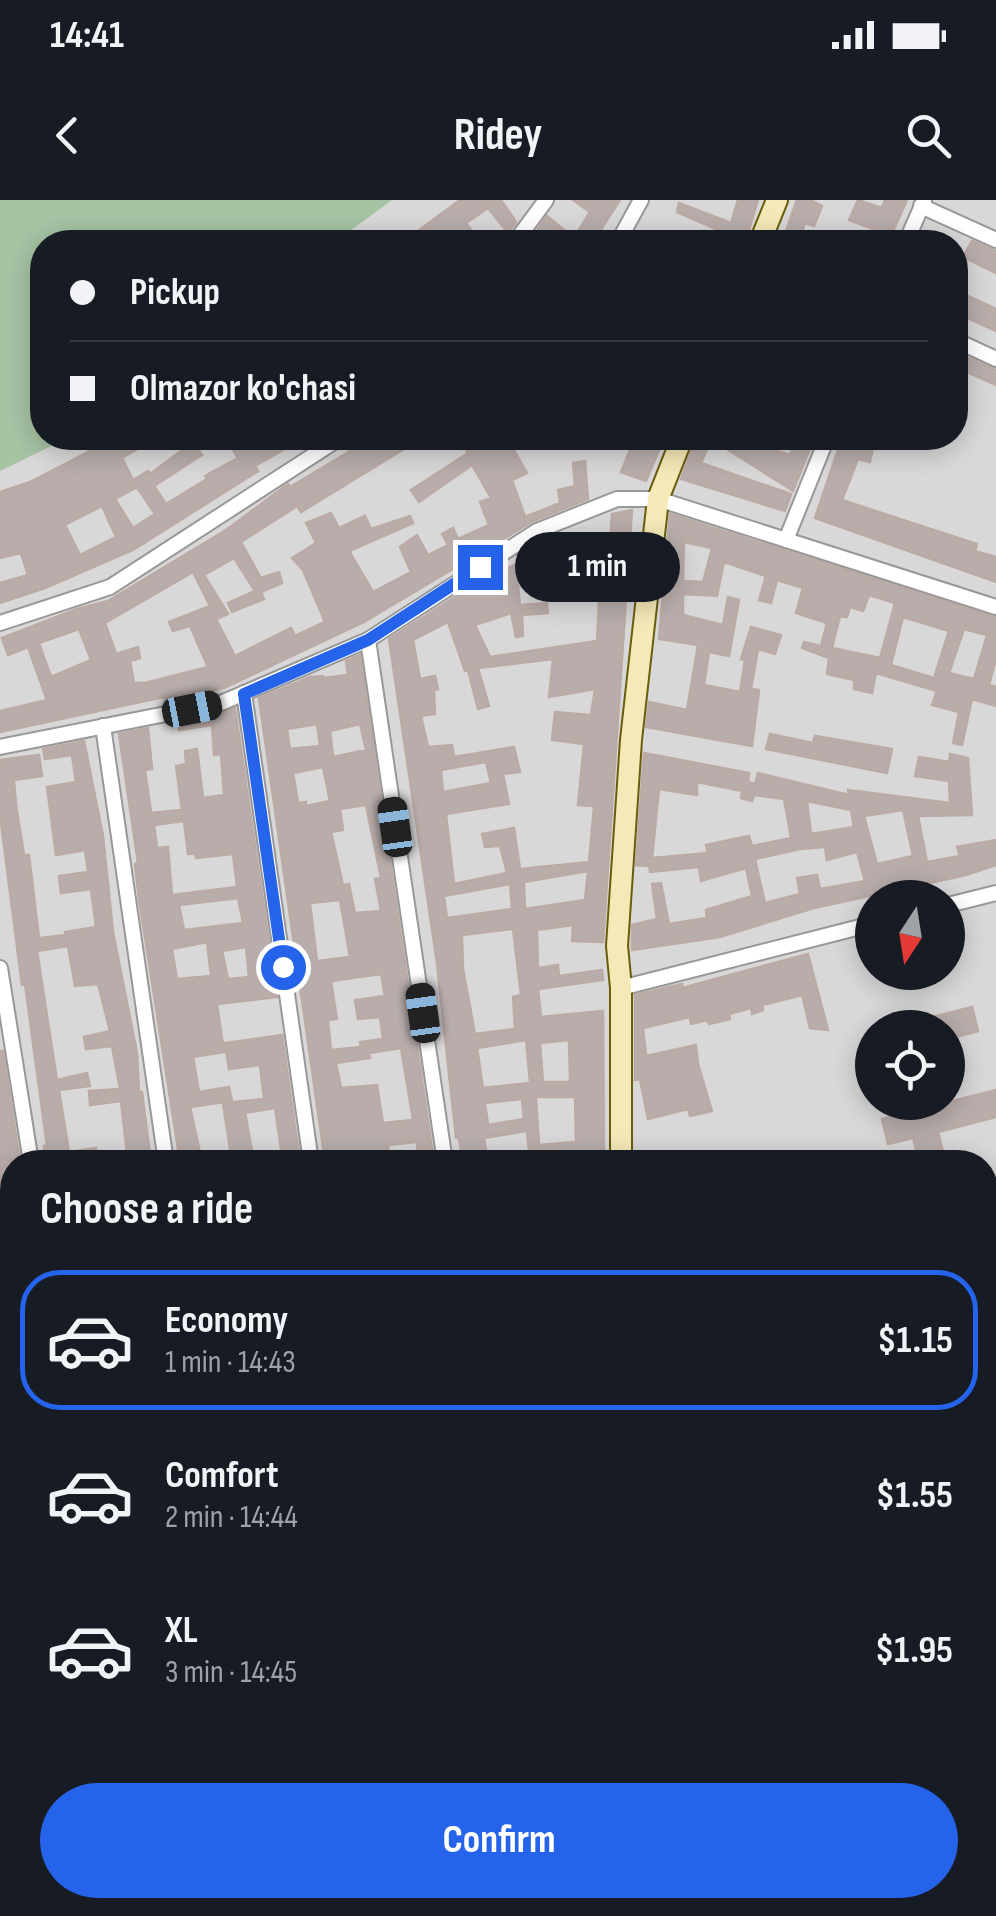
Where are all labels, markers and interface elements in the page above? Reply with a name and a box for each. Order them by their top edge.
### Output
text: 14:41 [50,13,124,58]
icon: back [40,108,95,163]
text: Ridey [454,108,542,163]
icon: search [901,108,956,163]
text: Pickup [130,270,220,315]
text: Olmazor ko'chasi [130,366,356,411]
callout: 1 min [515,532,680,602]
route end [458,545,503,590]
text: 1 min [568,547,627,586]
car [160,689,224,729]
car [376,795,414,859]
north arrow [855,880,965,990]
map controls [855,880,965,1120]
route start [261,945,306,990]
car [404,981,442,1045]
button: locate [855,1010,965,1120]
text: Choose a ride [40,1182,253,1237]
icon: car [45,1295,135,1385]
text: Economy [165,1298,288,1343]
text: $1.15 [877,1318,953,1363]
text: 1 min · 14:43 [165,1343,296,1382]
icon: car [45,1450,135,1540]
text: Comfort [165,1453,279,1498]
text: $1.55 [876,1473,953,1518]
text: 2 min · 14:44 [165,1498,298,1537]
icon: car [45,1605,135,1695]
text: XL [165,1608,198,1653]
text: $1.95 [875,1628,953,1673]
text: 3 min · 14:45 [165,1653,297,1692]
button: Confirm [40,1783,958,1898]

